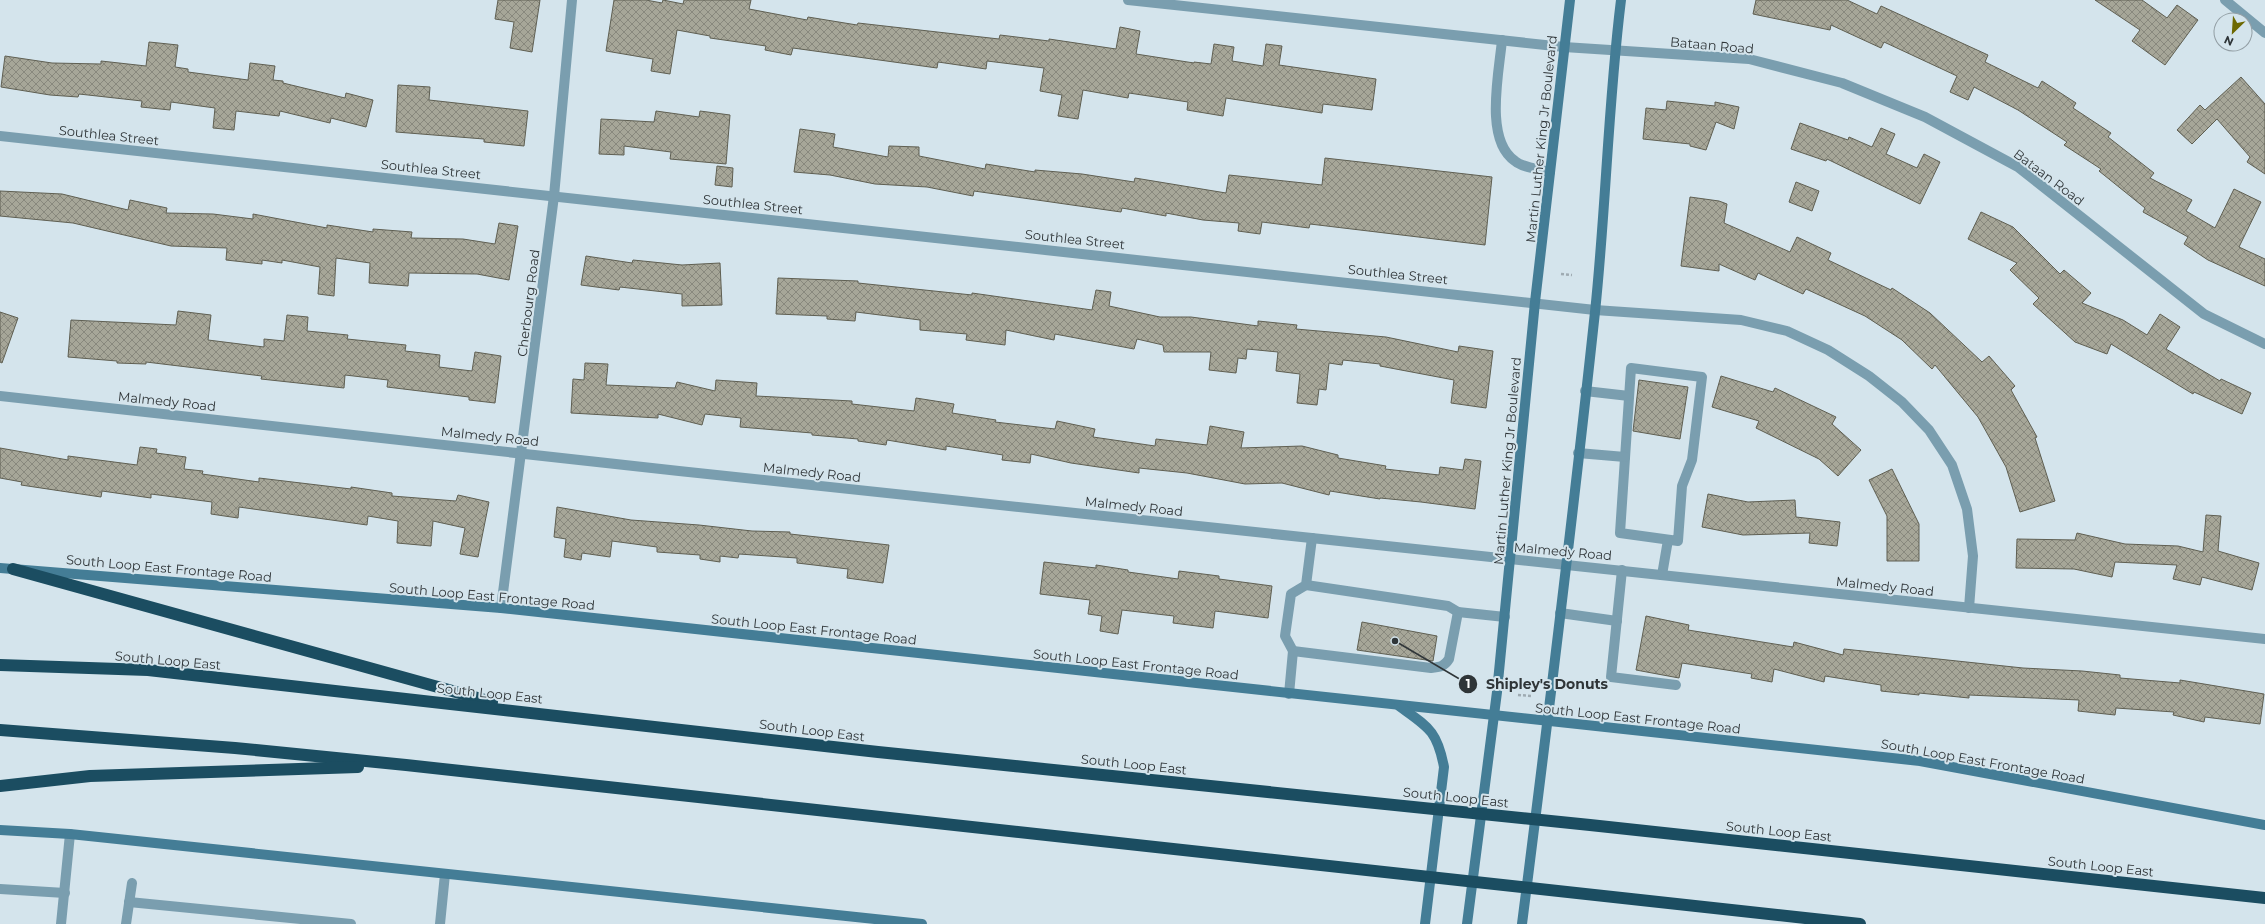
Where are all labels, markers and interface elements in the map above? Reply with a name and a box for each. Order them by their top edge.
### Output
north arrow [2213,12,2253,52]
street label: Bataan Road [1669,33,1755,57]
text: N [2222,33,2236,49]
street label: Martin Luther King Jr Boulevard [1522,34,1560,244]
street label: Southlea Street [58,122,160,148]
street label: Bataan Road [2011,145,2087,209]
street label: Southlea Street [380,156,482,182]
street label: Southlea Street [702,191,804,217]
street label: Southlea Street [1024,226,1126,252]
street label: Cherbourg Road [513,248,543,358]
street label: Southlea Street [1347,261,1449,287]
street label: Martin Luther King Jr Boulevard [1490,356,1524,566]
street label: Malmedy Road [117,388,217,414]
street label: Malmedy Road [440,423,540,449]
street label: Malmedy Road [762,459,862,485]
street label: Malmedy Road [1084,493,1184,519]
street label: Malmedy Road [1513,539,1613,563]
street label: South Loop East Frontage Road [65,551,273,585]
street label: Malmedy Road [1835,573,1935,599]
street label: South Loop East Frontage Road [388,579,596,613]
street label: South Loop East Frontage Road [710,610,918,648]
street label: South Loop East Frontage Road [1032,645,1240,683]
street label: South Loop East [114,647,222,673]
callout: Shipley's Donuts [1458,671,1616,697]
text: Shipley's Donuts [1486,675,1609,693]
text: 1 [1466,676,1470,691]
street label: South Loop East [436,679,544,707]
street label: South Loop East Frontage Road [1534,699,1742,737]
street label: South Loop East [758,716,866,744]
street label: South Loop East Frontage Road [1880,735,2086,787]
street label: South Loop East [1080,750,1188,778]
street label: South Loop East [1402,783,1510,811]
street label: South Loop East [1725,817,1833,845]
street label: South Loop East [2047,852,2155,880]

